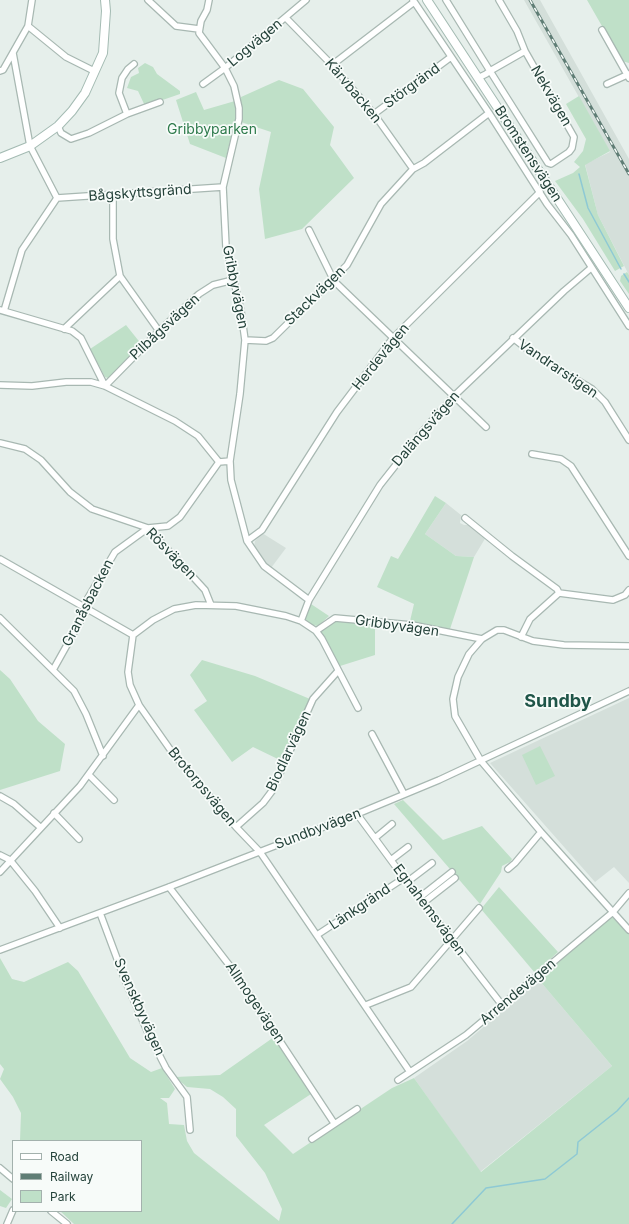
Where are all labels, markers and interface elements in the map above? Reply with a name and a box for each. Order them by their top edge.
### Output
street label: Logvägen [224,15,286,71]
street label: Kärvbacken [321,55,385,127]
street label: Störgränd [381,60,443,112]
street label: Nekvägen [527,63,575,129]
street label: Bromstensvägen [491,103,565,205]
park label: Gribbyparken [167,122,257,138]
street label: Bågskyttsgränd [88,181,192,205]
street label: Gribbyvägen [219,244,251,330]
street label: Stackvägen [281,263,349,329]
street label: Pilbågsvägen [127,291,203,363]
street label: Herdevägen [349,320,413,394]
street label: Vandrarstigen [515,336,601,402]
street label: Dalängsvägen [389,388,463,470]
street label: Rösvägen [142,525,200,583]
street label: Granåsbacken [59,557,117,649]
street label: Gribbyvägen [354,612,440,640]
district label: Sundby [524,691,592,713]
street label: Biodlarvägen [263,708,315,794]
street label: Brotorpsvägen [164,744,240,830]
street label: Sundbyvägen [273,805,363,853]
street label: Egnahemsvägen [389,861,469,959]
street label: Länkgränd [326,880,394,934]
street label: Arrendevägen [477,955,559,1029]
street label: Svenskbyvägen [110,956,168,1058]
street label: Allmogevägen [222,959,288,1047]
legend [12,1140,142,1212]
text: Road [50,1149,79,1164]
text: Railway [50,1169,93,1184]
text: Park [50,1189,76,1204]

